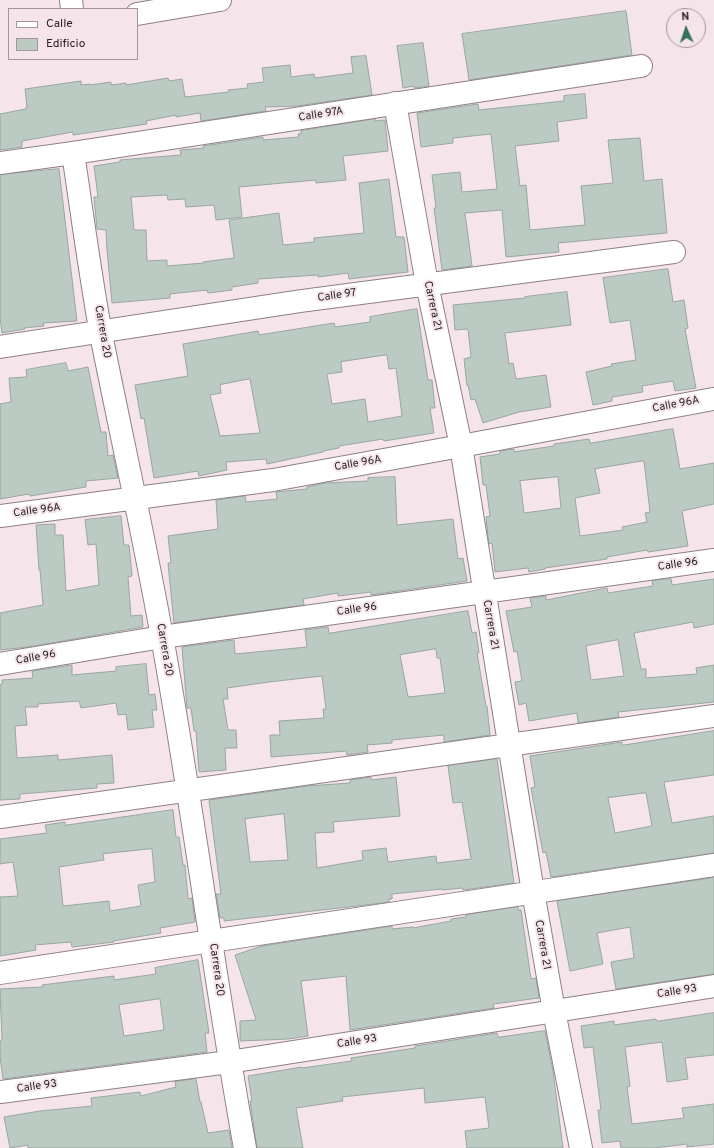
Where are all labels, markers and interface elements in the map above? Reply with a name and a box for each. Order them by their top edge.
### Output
legend [8,8,138,60]
north arrow [666,8,706,48]
text: N [681,10,690,24]
text: Calle [46,16,73,32]
text: Edificio [46,36,85,52]
street label: Calle 97A [298,105,344,125]
street label: Carrera 21 [420,280,444,332]
street label: Calle 97 [317,287,357,305]
street label: Carrera 20 [91,304,113,360]
street label: Calle 96A [651,394,701,416]
street label: Calle 96A [333,453,383,475]
street label: Calle 96A [13,501,61,521]
street label: Calle 96 [657,556,699,574]
street label: Carrera 21 [479,599,501,651]
street label: Calle 96 [336,601,378,619]
street label: Carrera 20 [153,622,175,678]
street label: Calle 96 [15,648,57,668]
street label: Carrera 21 [531,919,553,971]
street label: Carrera 20 [206,943,226,997]
street label: Calle 93 [656,982,698,1002]
street label: Calle 93 [336,1032,378,1052]
street label: Calle 93 [16,1078,58,1096]

